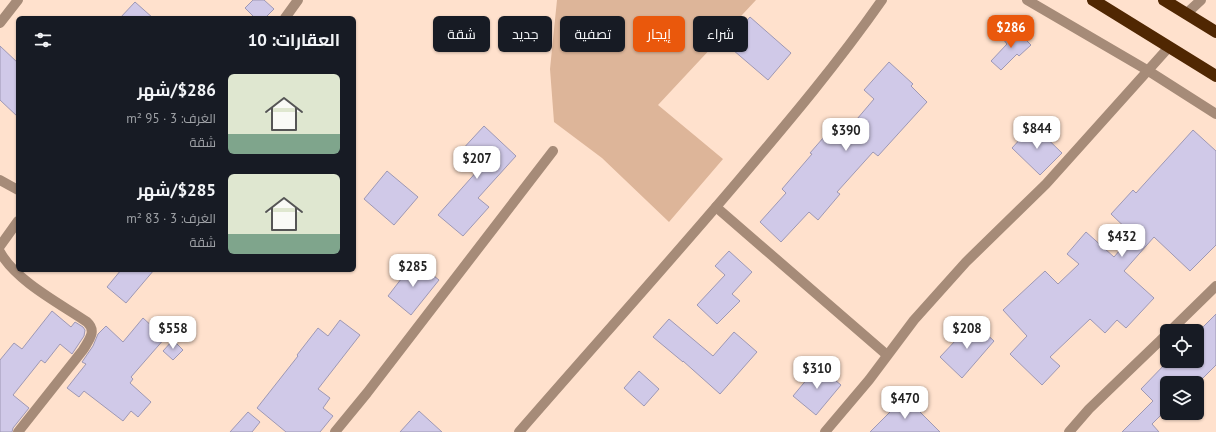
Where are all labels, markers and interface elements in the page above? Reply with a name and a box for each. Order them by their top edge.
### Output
pin: $286 [987,15,1035,49]
chip: شقة [433,16,490,52]
chip: جديد [498,16,552,52]
chip: تصفية [560,16,625,52]
chip: إيجار [633,16,685,52]
chip: شراء [693,16,748,52]
text: $286 [996,19,1026,36]
icon: filters [32,29,54,51]
text: العقارات: 10 [248,29,340,51]
text: $286/شهر [137,79,216,101]
icon: home [260,90,308,138]
text: الغرف: 3 · 95 m² [126,110,216,127]
pin: $844 [1013,116,1061,150]
pin: $390 [822,118,870,152]
text: $844 [1022,120,1052,137]
text: $390 [831,122,861,139]
text: شقة [189,134,216,151]
pin: $207 [453,146,501,180]
text: $207 [462,150,492,167]
text: $285/شهر [137,179,216,201]
icon: home [260,190,308,238]
text: الغرف: 3 · 83 m² [126,210,216,227]
pin: $432 [1098,224,1146,258]
text: $432 [1107,228,1137,245]
text: شقة [189,234,216,251]
pin: $285 [389,254,437,288]
text: $285 [398,258,428,275]
pin: $558 [149,316,197,350]
pin: $208 [943,316,991,350]
text: $558 [158,320,188,337]
text: $208 [952,320,982,337]
map controls [1160,324,1204,420]
button: locate [1160,324,1204,368]
pin: $310 [793,356,841,390]
text: $310 [802,360,832,377]
button: layers [1160,376,1204,420]
pin: $470 [881,386,929,420]
text: $470 [890,390,920,407]

